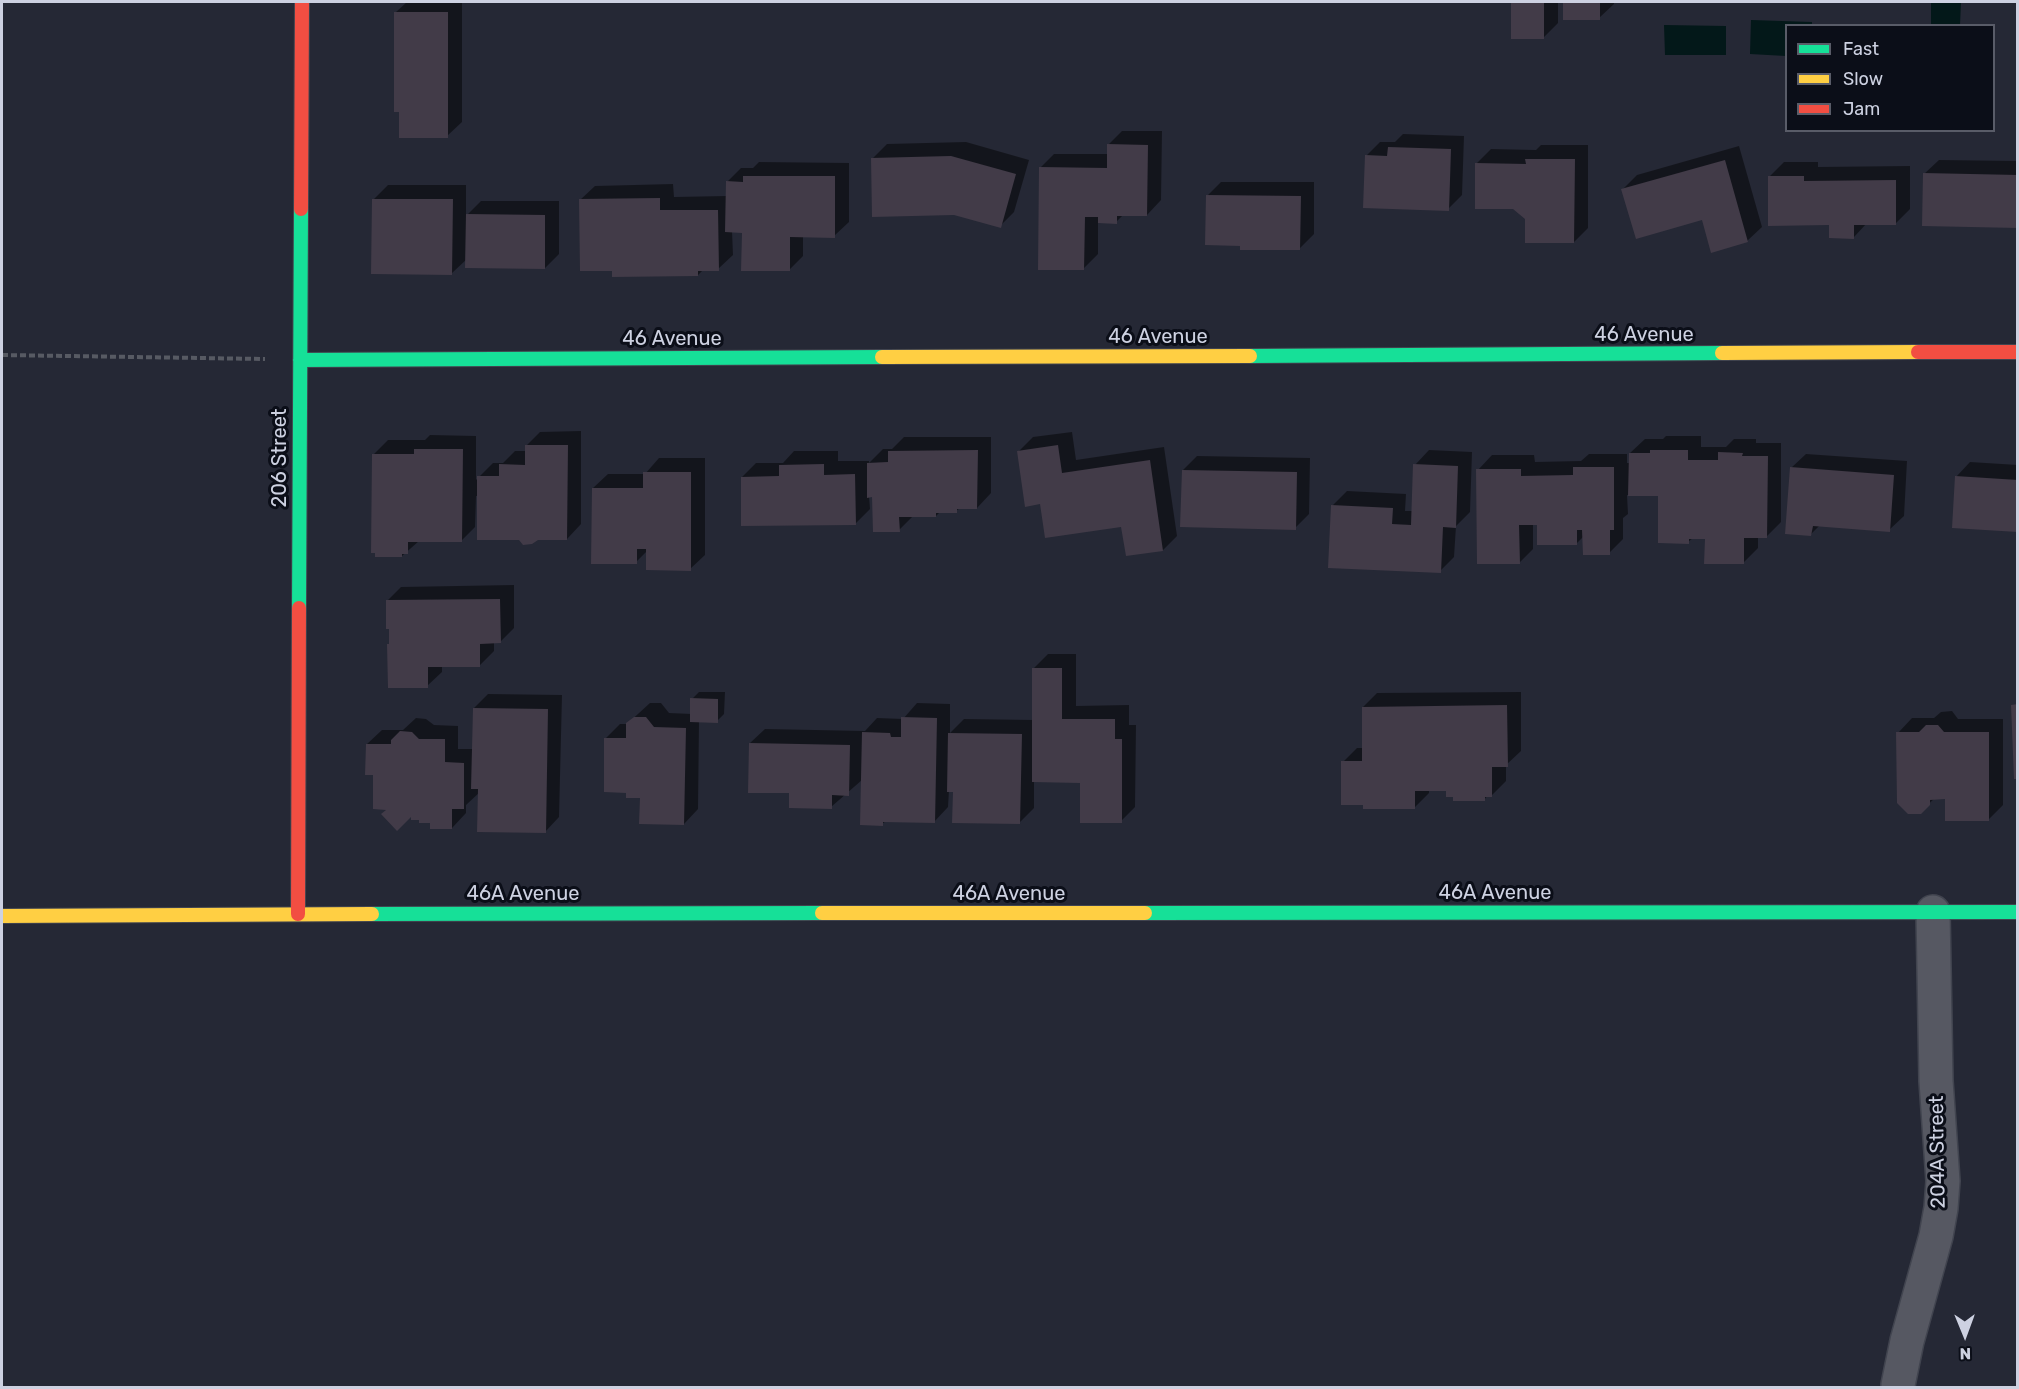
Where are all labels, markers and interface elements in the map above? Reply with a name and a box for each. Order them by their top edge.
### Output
legend [1785,24,1995,132]
text: Fast [1843,38,1879,60]
text: Slow [1843,68,1883,90]
text: Jam [1843,98,1880,120]
street label: 46 Avenue [1594,323,1694,347]
street label: 46 Avenue [1108,325,1208,349]
street label: 46 Avenue [622,327,722,351]
street label: 206 Street [268,408,292,508]
street label: 46A Avenue [1439,881,1551,905]
street label: 46A Avenue [467,882,579,906]
street label: 46A Avenue [953,882,1065,906]
street label: 204A Street [1925,1095,1951,1209]
north arrow [1935,1305,1995,1365]
text: N [1959,1344,1971,1363]

